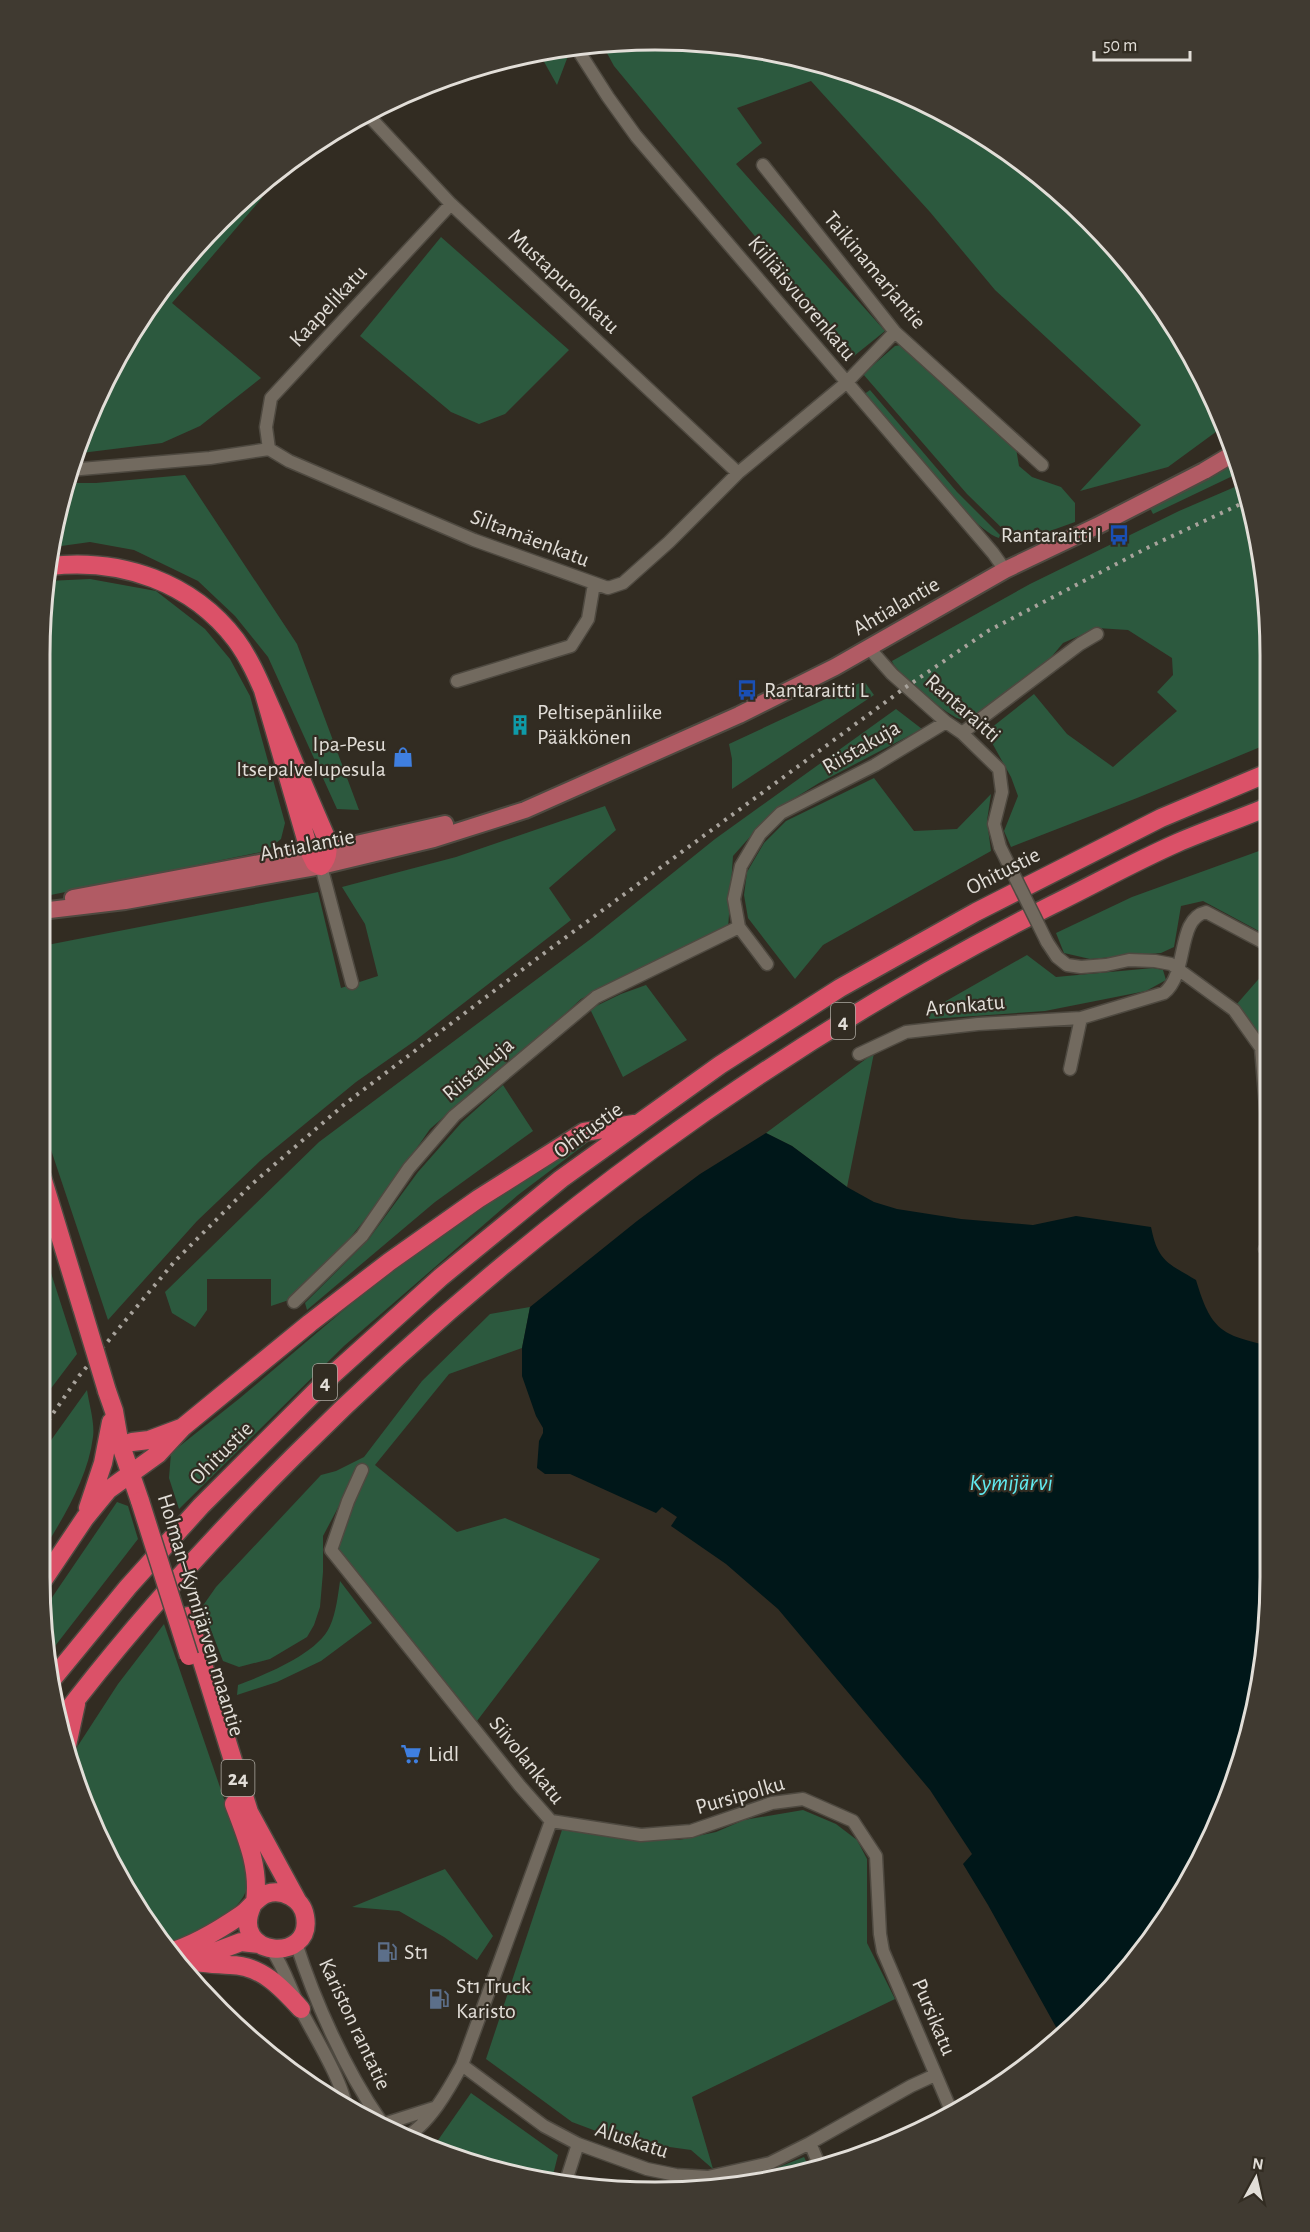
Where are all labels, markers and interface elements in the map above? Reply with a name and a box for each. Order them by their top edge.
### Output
scale bar [1094,24,1190,62]
text: 50 m [1103,37,1137,55]
street label: Taikinamarjantie [820,207,930,333]
street label: Mustapuronkatu [504,224,624,338]
street label: Kiiliäisvuorenkatu [744,232,860,364]
street label: Kaapelikatu [285,261,371,351]
street label: Siltamäenkatu [468,505,592,571]
bus stop icon: Rantaraitti I [1107,523,1131,547]
place label: Rantaraitti I [1001,524,1102,546]
street label: Ahtialantie [849,573,943,639]
street label: Rantaraitti [921,670,1005,746]
bus stop icon: Rantaraitti L [735,678,759,702]
place label: Rantaraitti L [764,679,869,701]
place label: Peltisepänliike Pääkkönen [537,701,662,748]
building icon: Peltisepänliike Pääkkönen [508,713,532,737]
street label: Riistakuja [819,716,903,778]
place label: Ipa-Pesu Itsepalvelupesula [236,733,386,780]
shop icon: Ipa-Pesu Itsepalvelupesula [391,745,415,769]
street label: Ahtialantie [258,825,356,865]
street label: Ohitustie [963,843,1043,899]
street label: Aronkatu [924,991,1006,1019]
road number: 4 [831,1003,855,1039]
street label: Riistakuja [438,1033,518,1105]
street label: Ohitustie [549,1098,627,1162]
road number: 4 [313,1364,337,1400]
street label: Ohitustie [185,1417,257,1489]
water label: Kymijärvi [969,1471,1053,1495]
street label: Holman–Kymijärven maantie [154,1491,248,1739]
street label: Siivolankatu [485,1712,569,1808]
supermarket icon: Lidl [399,1742,423,1766]
place label: Lidl [428,1743,459,1765]
road number: 24 [222,1760,254,1796]
street label: Pursipolku [693,1772,787,1818]
fuel station icon: St1 [375,1940,399,1964]
place label: St1 [404,1941,429,1963]
street label: Kariston rantatie [315,1955,395,2093]
place label: St1 Truck Karisto [456,1975,531,2022]
street label: Pursikatu [908,1976,960,2058]
fuel station icon: St1 Truck Karisto [427,1987,451,2011]
street label: Aluskatu [593,2118,671,2162]
north arrow [1226,2148,1286,2208]
text: N [1251,2155,1265,2173]

